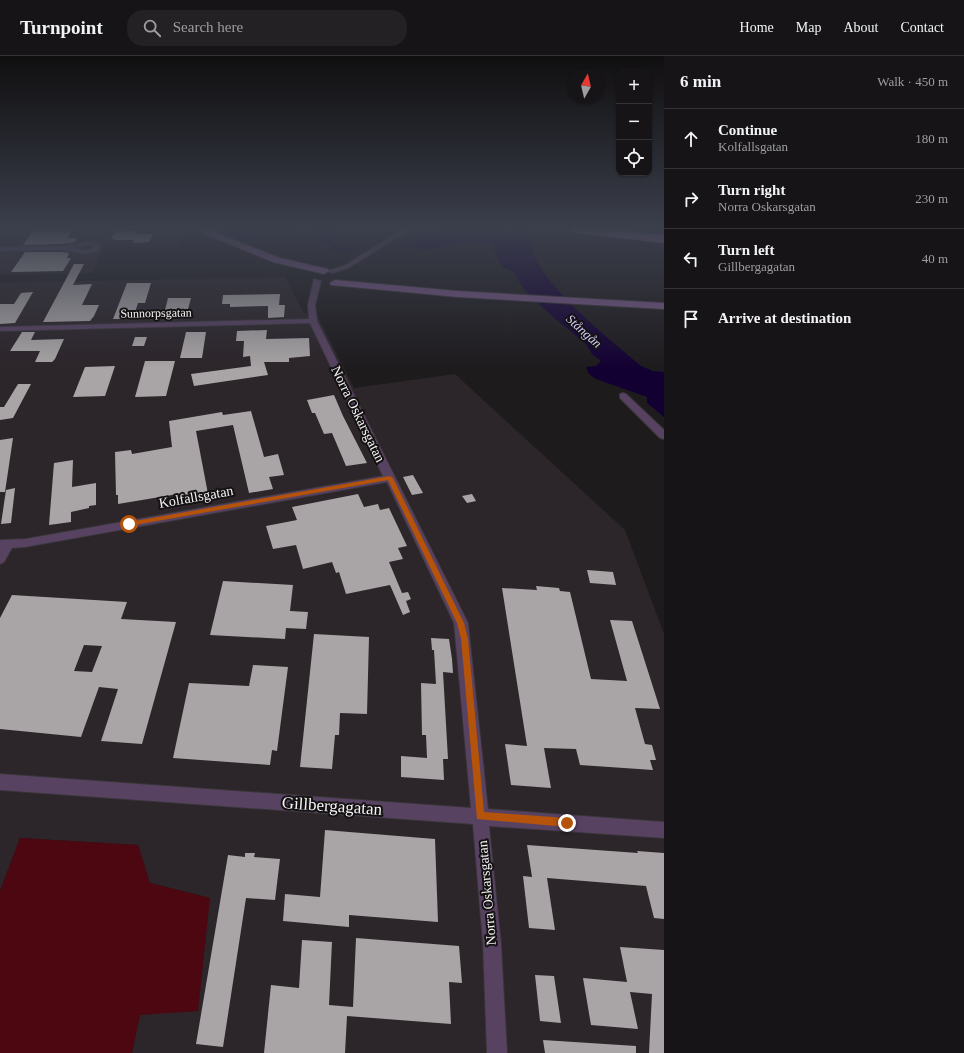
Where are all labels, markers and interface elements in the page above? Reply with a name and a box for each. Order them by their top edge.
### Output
search box [127,10,407,46]
text: Turnpoint [20,17,103,38]
icon: search [141,17,163,39]
text: Search here [173,19,243,35]
text: Home [740,20,774,35]
text: Map [796,20,821,35]
text: About [843,20,878,35]
text: Contact [900,20,944,35]
north arrow [568,68,604,104]
map controls [616,68,652,176]
button: + [616,68,652,104]
text: 6 min [680,72,721,91]
text: Walk · 450 m [877,74,948,89]
button: − [616,104,652,140]
text: Continue [718,122,777,138]
icon: ahead [680,128,702,150]
text: 180 m [915,131,948,146]
text: Kolfallsgatan [718,139,788,154]
button: locate [616,140,652,176]
text: Turn right [718,182,785,198]
icon: right [680,188,702,210]
text: 230 m [915,191,948,206]
text: Norra Oskarsgatan [718,199,816,214]
text: Turn left [718,242,775,258]
icon: left [680,248,702,270]
text: 40 m [922,251,948,266]
text: Gillbergagatan [718,259,795,274]
street label: Sunnorpsgatan [120,305,192,321]
icon: arrive [680,308,702,330]
text: Arrive at destination [718,310,851,326]
water label: Stångån [563,311,605,351]
street label: Norra Oskarsgatan [328,363,388,465]
street label: Kolfallsgatan [158,483,234,511]
route start [120,515,138,533]
street label: Gillbergagatan [281,793,383,819]
route end [558,814,576,832]
street label: Norra Oskarsgatan [475,840,499,946]

